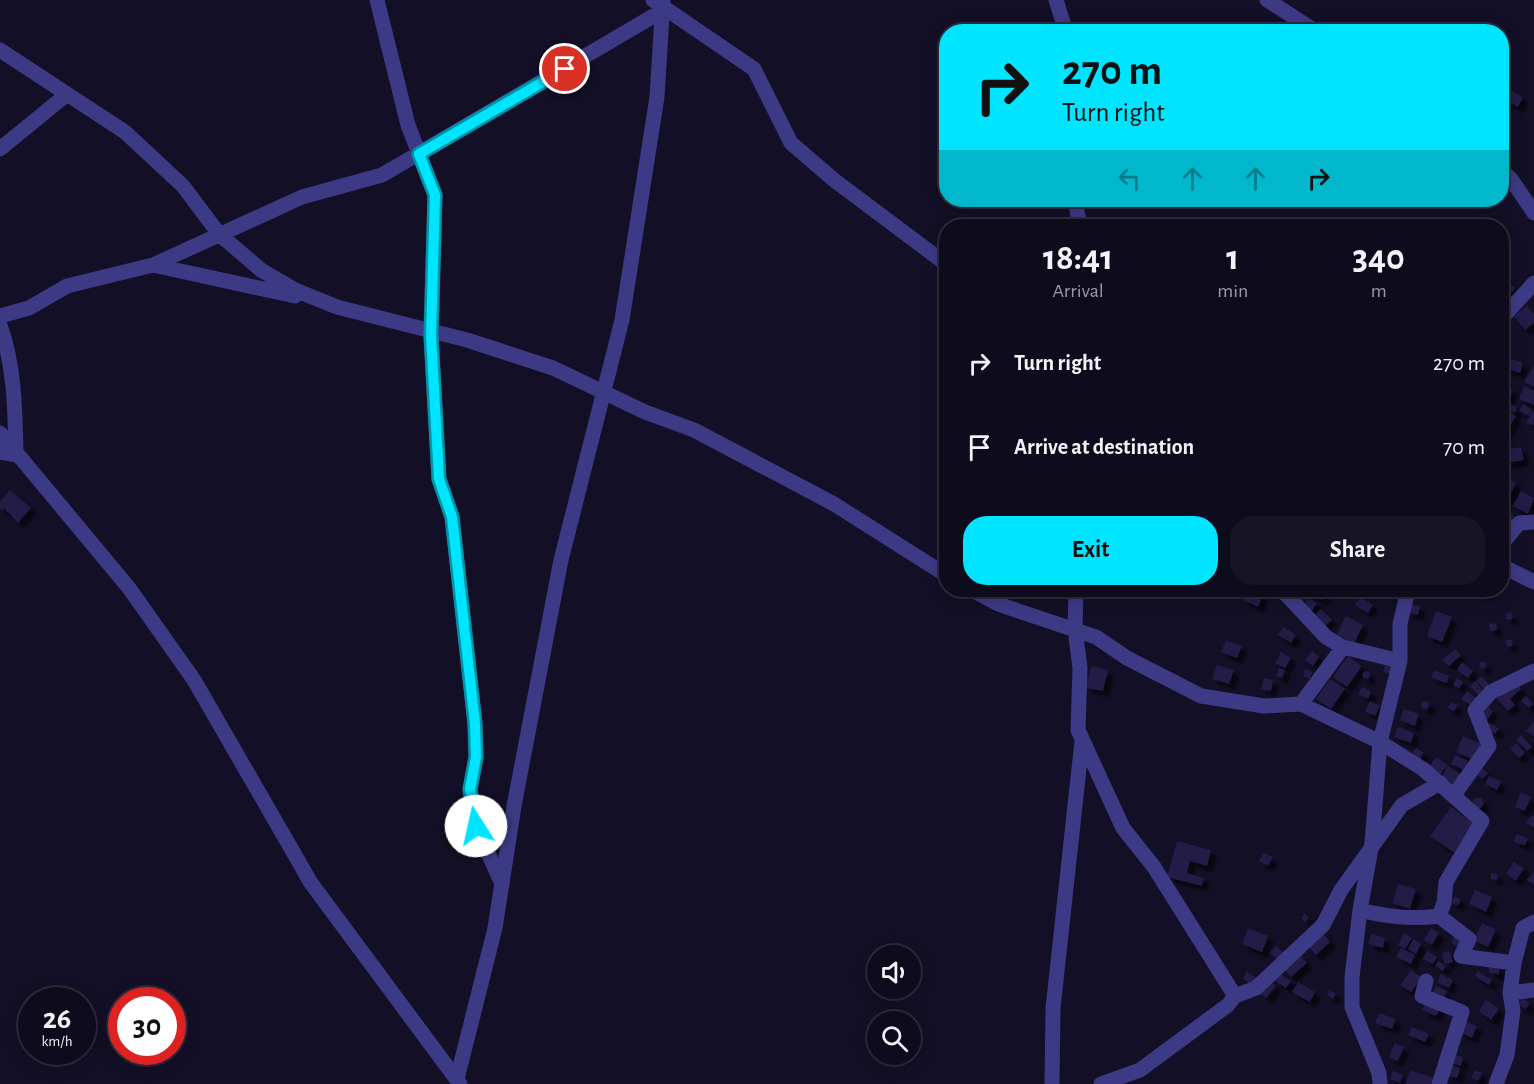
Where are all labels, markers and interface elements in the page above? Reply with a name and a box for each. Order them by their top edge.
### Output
pin [539,43,590,94]
icon: right [963,48,1041,126]
text: 270 m [1062,50,1162,92]
icon: arrive [548,52,581,85]
text: Turn right [1062,99,1165,126]
icon: left [1113,162,1146,195]
icon: ahead [1176,162,1209,195]
icon: ahead [1239,162,1272,195]
icon: right [1302,162,1335,195]
text: 18:41 [1043,240,1113,276]
text: 1 [1226,240,1239,276]
text: 340 [1352,240,1405,276]
text: Arrival [1052,281,1104,301]
text: min [1217,281,1248,301]
text: m [1371,281,1387,301]
icon: right [963,347,996,380]
text: Turn right [1014,352,1101,374]
text: 270 m [1433,352,1485,374]
icon: arrive [963,431,996,464]
text: Arrive at destination [1014,436,1194,458]
text: 70 m [1443,436,1485,458]
button: Exit [963,516,1218,585]
button: Share [1230,516,1485,585]
position arrow [444,794,508,858]
map controls [867,945,921,1065]
button: sound [867,945,921,999]
speed limit sign: 30 [108,987,186,1065]
text: 26 [43,1004,71,1034]
button: search [867,1011,921,1065]
text: km/h [42,1034,72,1049]

